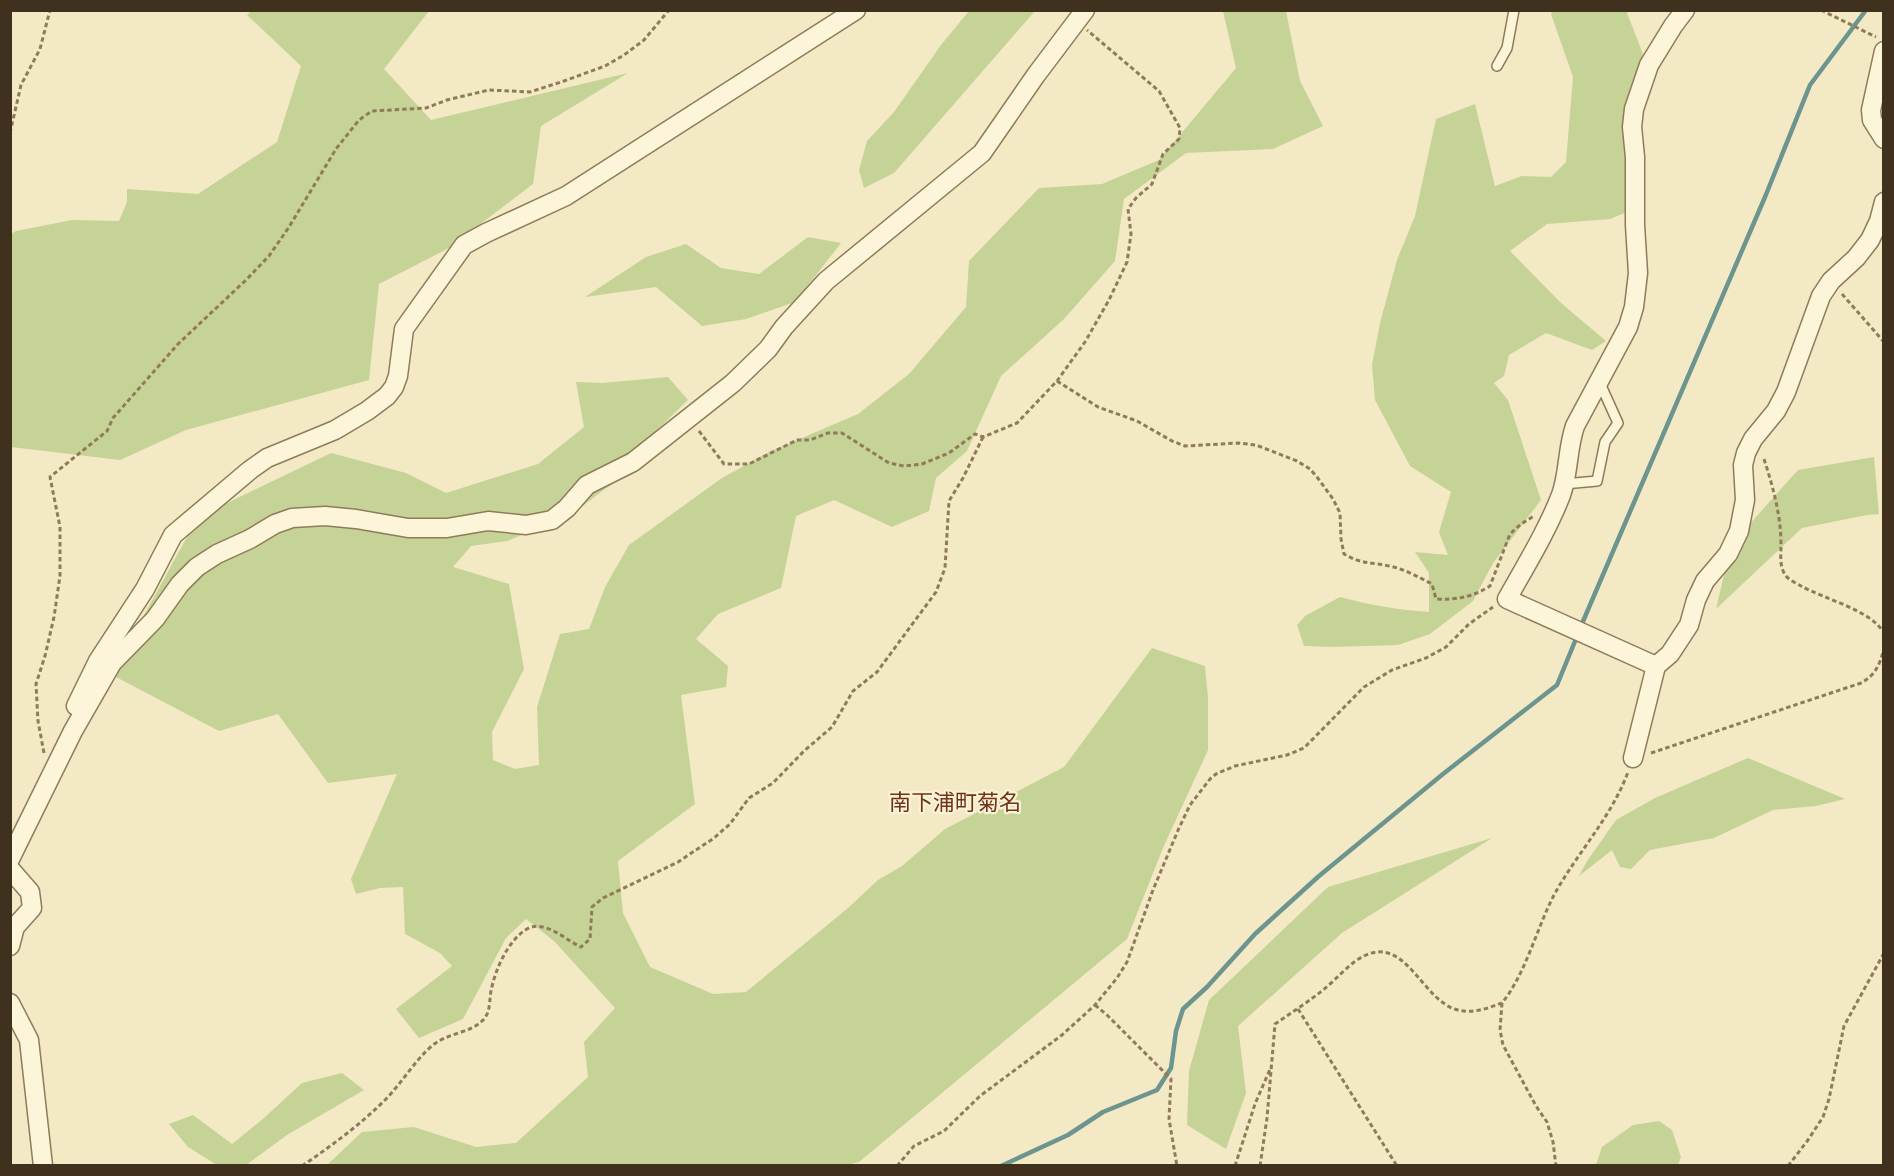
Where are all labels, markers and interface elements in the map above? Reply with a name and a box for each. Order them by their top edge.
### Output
district label: 南下浦町菊名 [889,788,1021,816]

